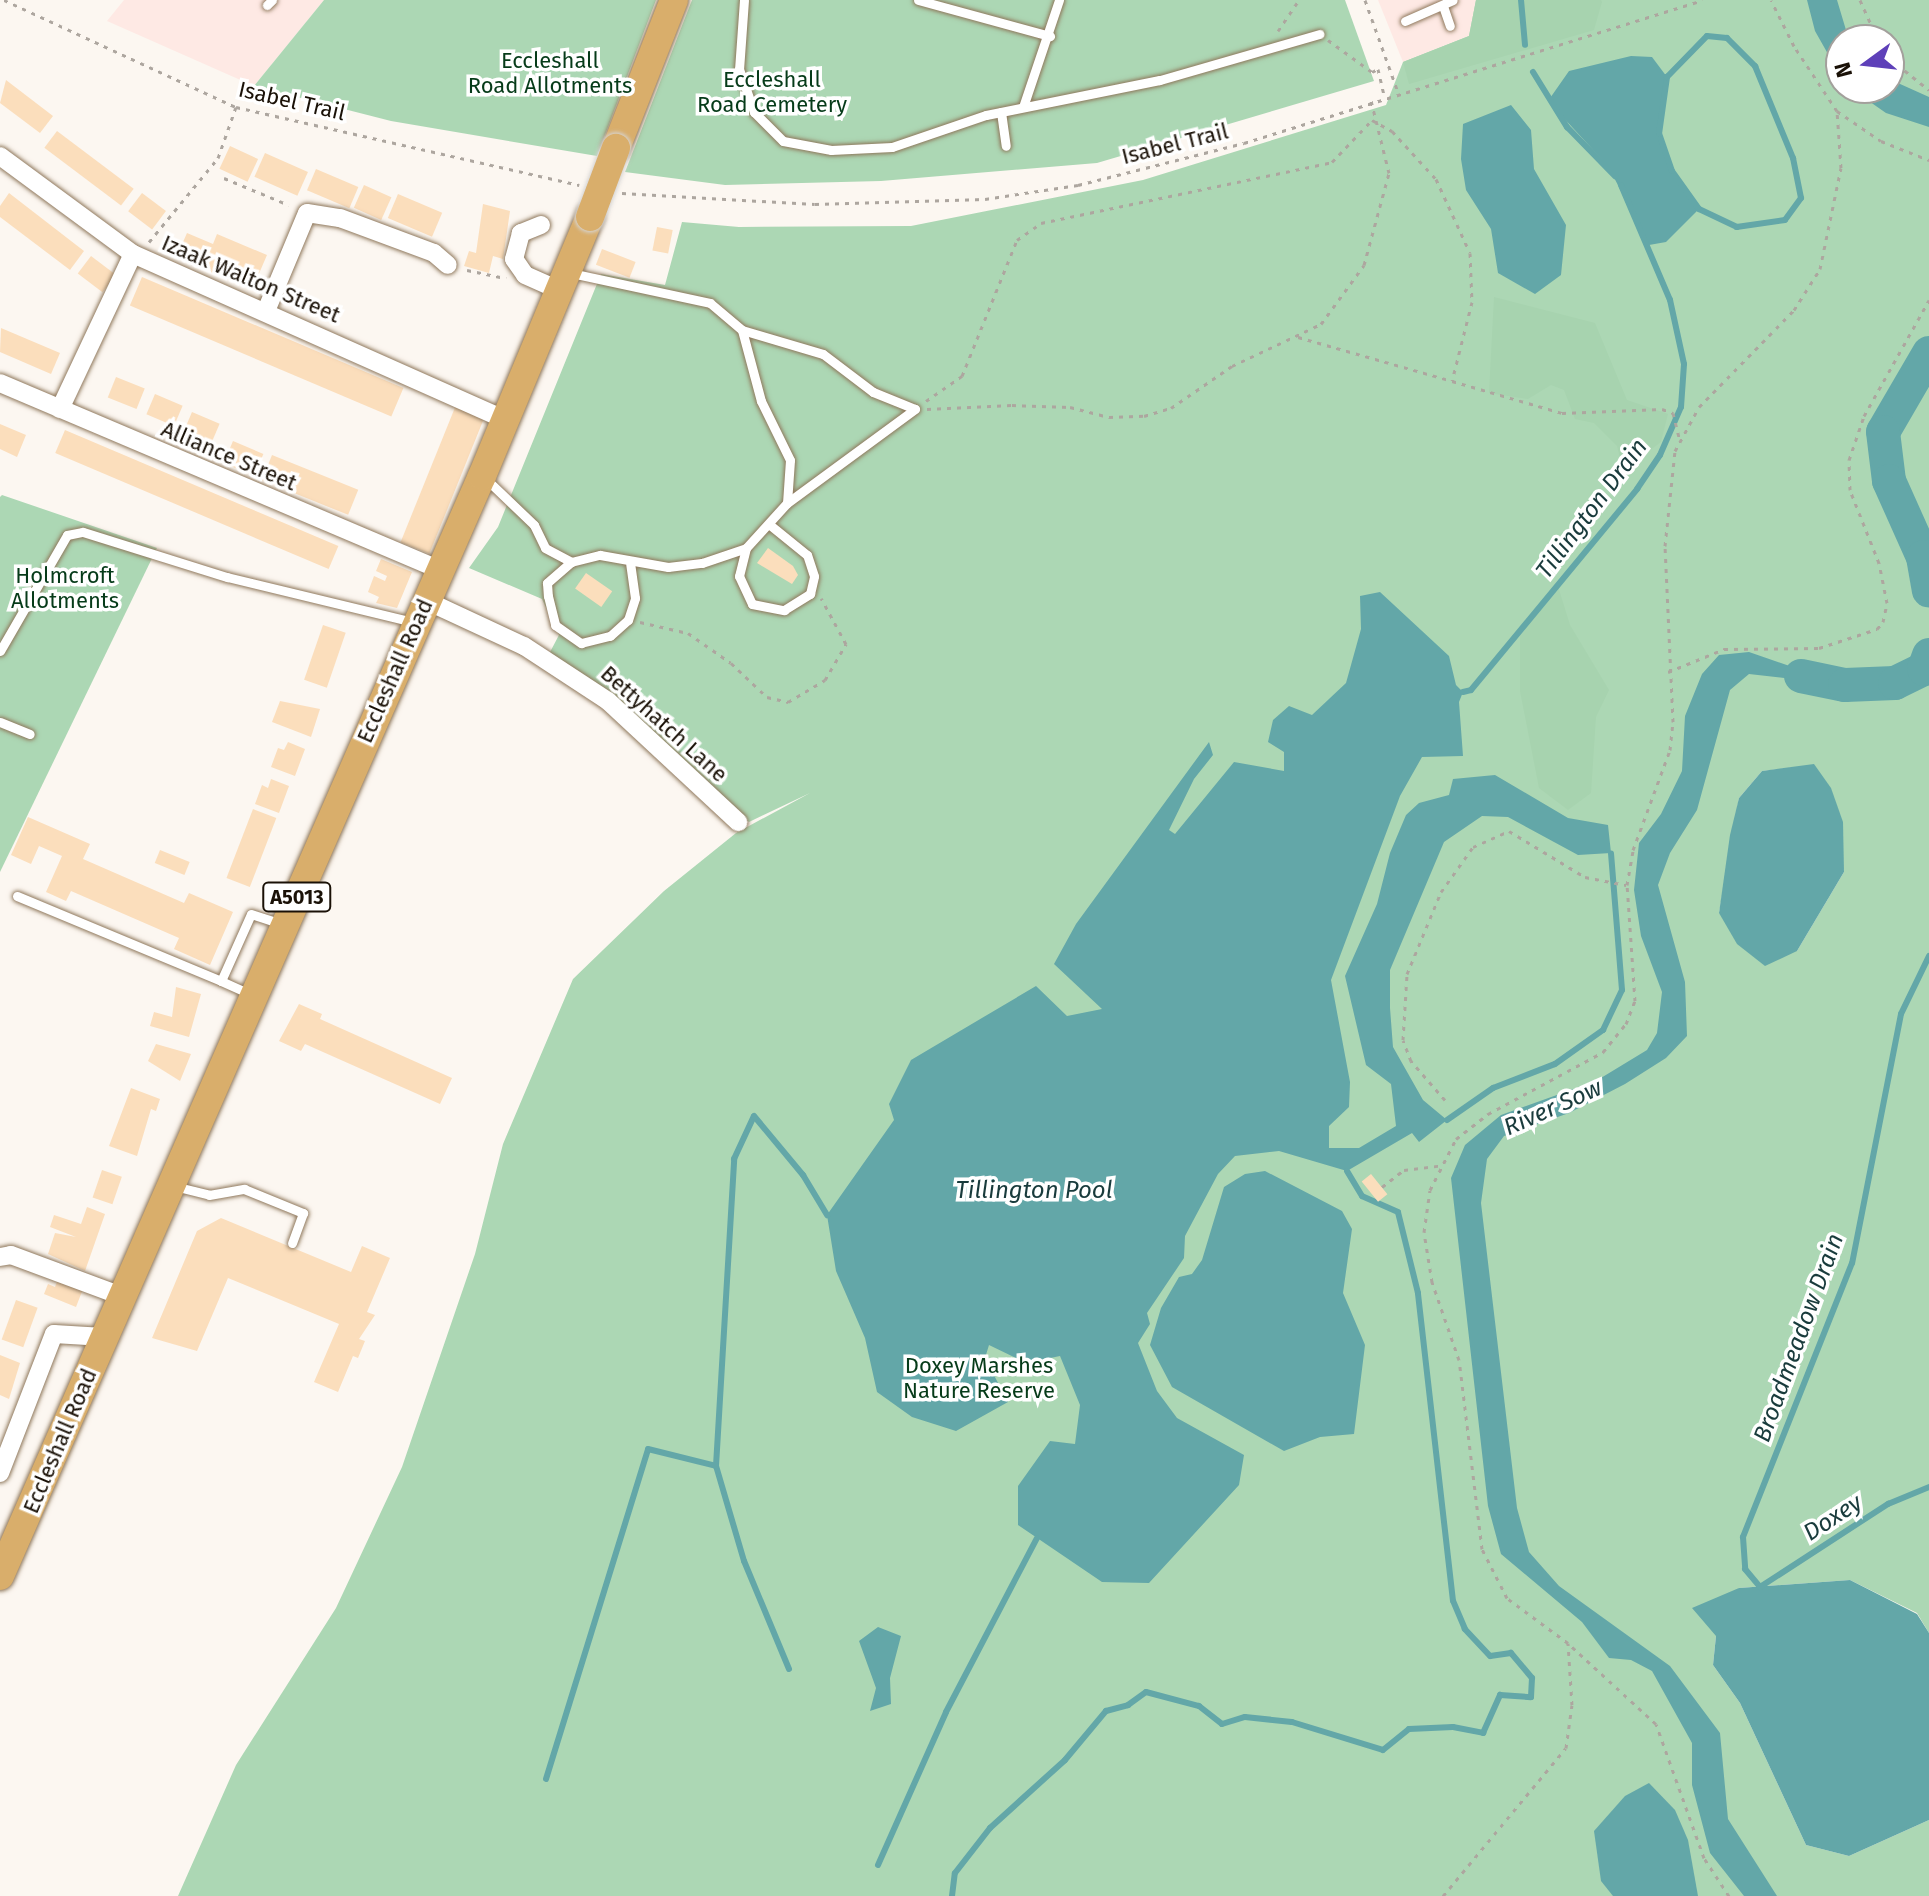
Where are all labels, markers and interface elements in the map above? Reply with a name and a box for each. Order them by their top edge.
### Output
north arrow [1825,24,1905,104]
park label: Eccleshall Road Allotments [468,47,632,98]
text: N [1828,59,1858,80]
park label: Eccleshall Road Cemetery [697,66,847,118]
street label: Isabel Trail [236,76,348,126]
street label: Isabel Trail [1119,118,1231,170]
street label: Izaak Walton Street [158,229,344,329]
street label: Alliance Street [157,416,301,496]
water label: Tillington Drain [1530,433,1654,585]
park label: Holmcroft Allotments [11,562,119,614]
street label: Eccleshall Road [351,595,439,747]
street label: Bettyhatch Lane [595,660,733,788]
road number: A5013 [261,881,333,913]
water label: River Sow [1500,1074,1606,1142]
water label: Tillington Pool [955,1177,1113,1205]
water label: Broadmeadow Drain [1748,1230,1850,1446]
park label: Doxey Marshes Nature Reserve [903,1352,1055,1404]
street label: Eccleshall Road [18,1365,102,1517]
water label: Doxey [1798,1488,1868,1548]

